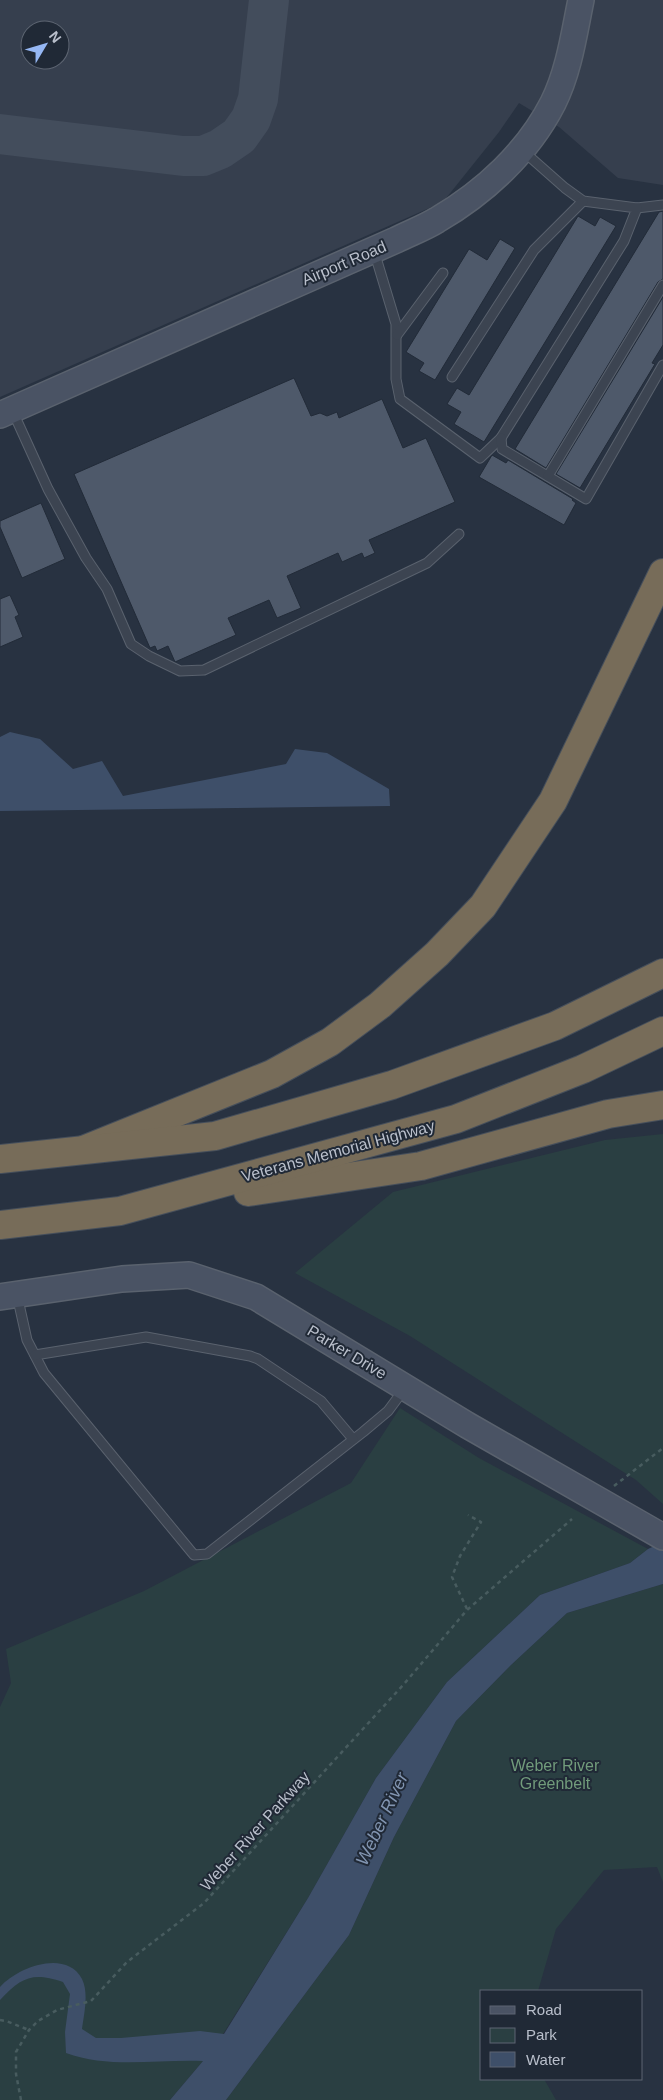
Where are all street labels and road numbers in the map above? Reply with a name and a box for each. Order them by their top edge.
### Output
street label: Airport Road [299,238,389,288]
street label: Veterans Memorial Highway [240,1117,436,1185]
street label: Parker Drive [305,1322,390,1382]
street label: Weber River Parkway [197,1768,313,1894]

